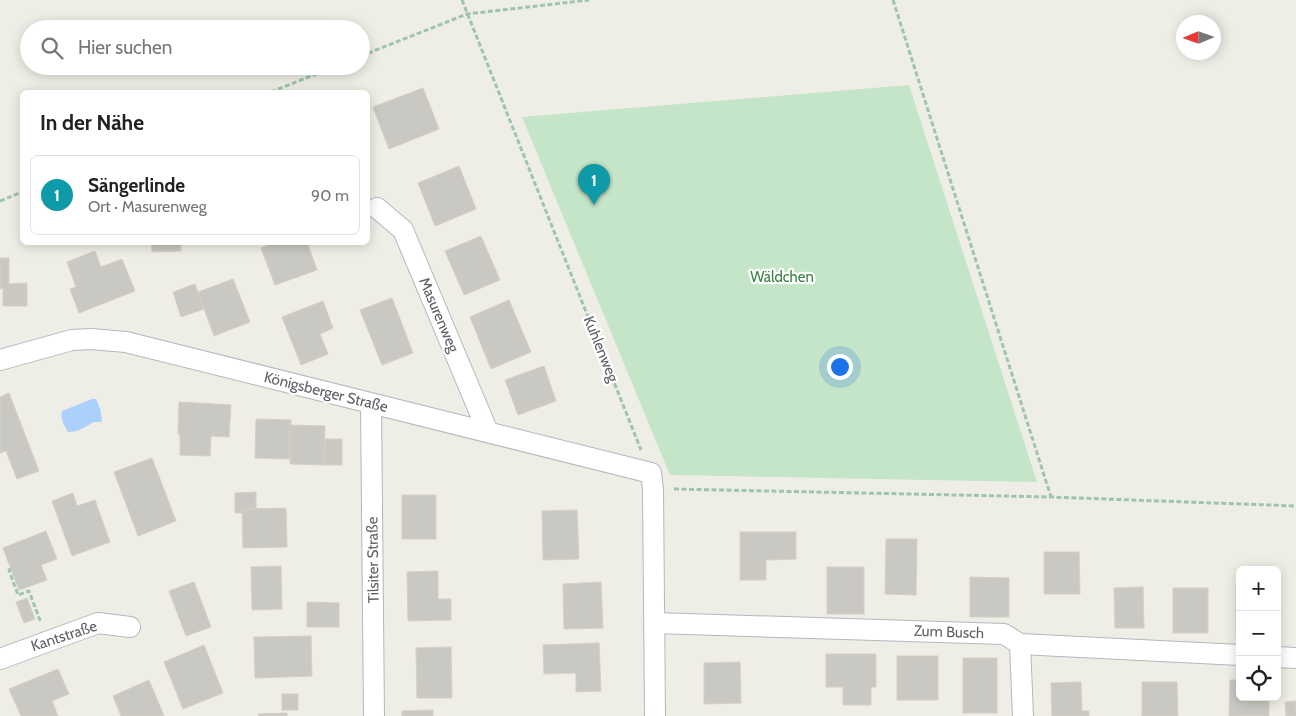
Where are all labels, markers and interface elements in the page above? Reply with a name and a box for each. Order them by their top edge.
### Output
north arrow [1176,15,1221,60]
search box [20,20,370,75]
icon: search [38,34,66,62]
text: Hier suchen [78,36,172,59]
text: In der Nähe [40,110,144,135]
pin: 1 [578,164,610,205]
text: Sängerlinde [88,174,185,197]
text: 1 [54,186,60,205]
text: 90 m [311,186,349,205]
text: Ort · Masurenweg [88,197,207,216]
park label: Wäldchen [750,268,814,286]
street label: Masurenweg [415,275,463,356]
street label: Kuhlenweg [580,313,623,385]
your location [827,354,853,380]
street label: Königsberger Straße [262,368,390,416]
street label: Tilsiter Straße [363,516,383,603]
map controls [1236,566,1281,701]
button: + [1236,566,1281,611]
button: − [1236,611,1281,656]
street label: Kantstraße [29,617,100,655]
street label: Zum Busch [914,622,984,642]
button: locate [1236,656,1281,701]

